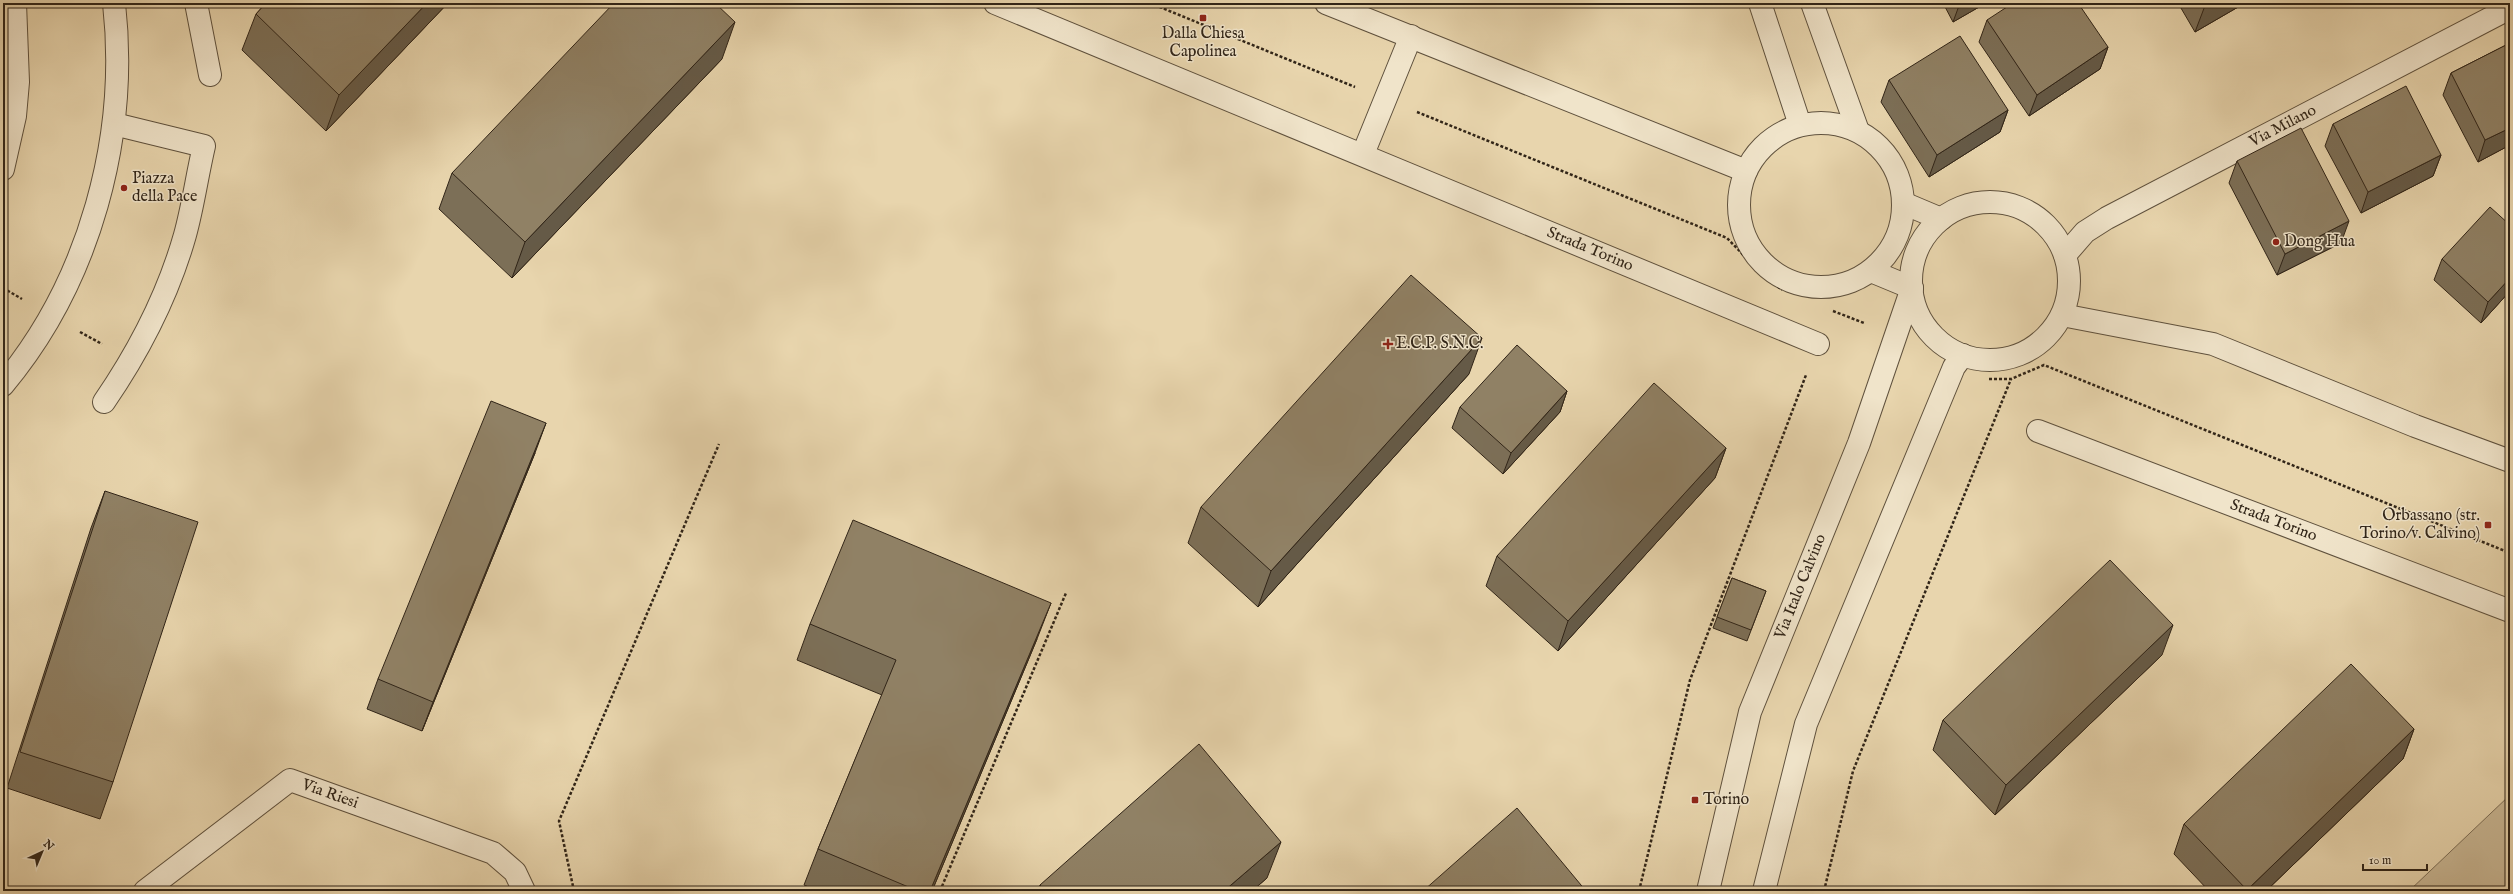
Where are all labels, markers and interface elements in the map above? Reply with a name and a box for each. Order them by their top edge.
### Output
marker: Dalla Chiesa Capolinea [1198,13,1208,23]
place label: Dalla Chiesa Capolinea [1162,24,1245,62]
street label: Via Milano [2245,100,2320,152]
place label: Piazza della Pace [132,169,197,207]
marker: Piazza della Pace [119,183,129,193]
street label: Strada Torino [1544,223,1636,276]
place label: Dong Hua [2284,232,2355,252]
marker: Dong Hua [2271,237,2281,247]
place label: E.C.P. S.N.C. [1396,334,1483,354]
marker: E.C.P. S.N.C. [1383,339,1393,349]
street label: Strada Torino [2227,495,2320,547]
place label: Orbassano (str. Torino/v. Calvino) [2360,506,2480,544]
marker: Orbassano (str. Torino/v. Calvino) [2483,520,2493,530]
street label: Via Italo Calvino [1770,531,1831,643]
street label: Via Riesi [298,775,361,814]
place label: Torino [1703,790,1749,810]
marker: Torino [1690,795,1700,805]
north arrow [22,832,62,872]
text: N [39,836,57,854]
scale bar [2363,846,2427,872]
text: 10 m [2369,853,2391,868]

